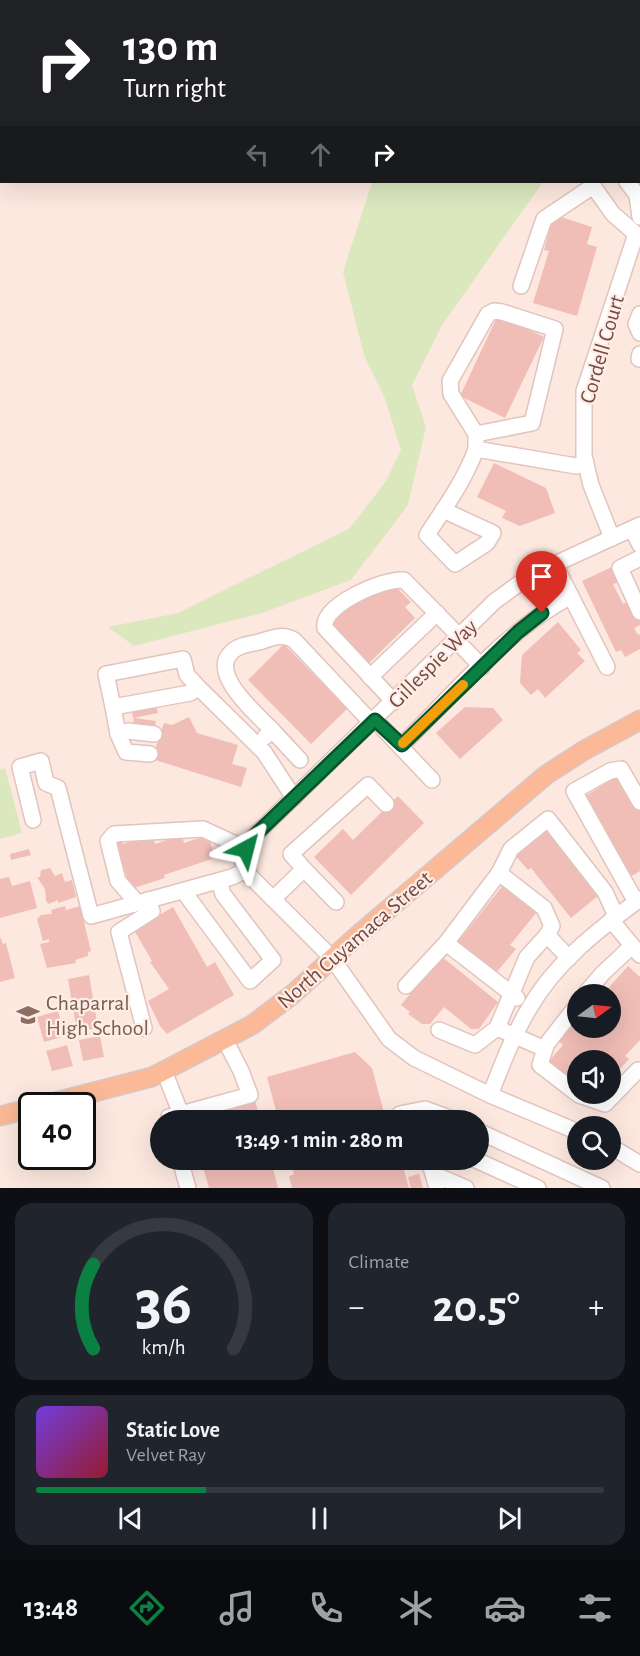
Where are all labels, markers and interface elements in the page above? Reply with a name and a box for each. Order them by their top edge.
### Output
icon: right [24,24,102,102]
text: 130 m [123,26,218,68]
text: Turn right [123,75,226,102]
icon: left [241,138,274,171]
icon: ahead [304,138,337,171]
icon: right [367,138,400,171]
street label: Cordell Court [576,293,628,406]
pin [516,551,567,613]
icon: arrive [525,560,558,593]
street label: Gillespie Way [384,615,482,712]
position arrow [214,817,278,881]
street label: North Cuyamaca Street [273,867,436,1013]
north arrow [567,984,621,1038]
map controls [567,984,621,1170]
place label: Chaparral High School [46,992,149,1039]
school or university icon: Chaparral High School [15,1002,41,1028]
button: sound [567,1050,621,1104]
speed limit sign: 40 [18,1092,96,1170]
button: search [567,1116,621,1170]
text: 13:49 · 1 min · 280 m [236,1129,403,1151]
text: Climate [349,1252,409,1272]
text: 36 [135,1273,192,1335]
text: 20.5° [432,1285,520,1330]
text: − [349,1291,364,1324]
text: + [588,1291,604,1324]
text: km/h [142,1337,186,1358]
text: Static Love [126,1419,220,1441]
text: Velvet Ray [126,1445,206,1465]
icon: previous [114,1502,147,1535]
icon: pause [303,1502,336,1535]
icon: next [493,1502,526,1535]
icon: directions [126,1587,168,1629]
icon: music [216,1587,258,1629]
icon: phone [305,1587,347,1629]
icon: climate [395,1587,437,1629]
icon: car [484,1587,526,1629]
icon: filters [574,1587,616,1629]
text: 13:48 [24,1594,78,1621]

